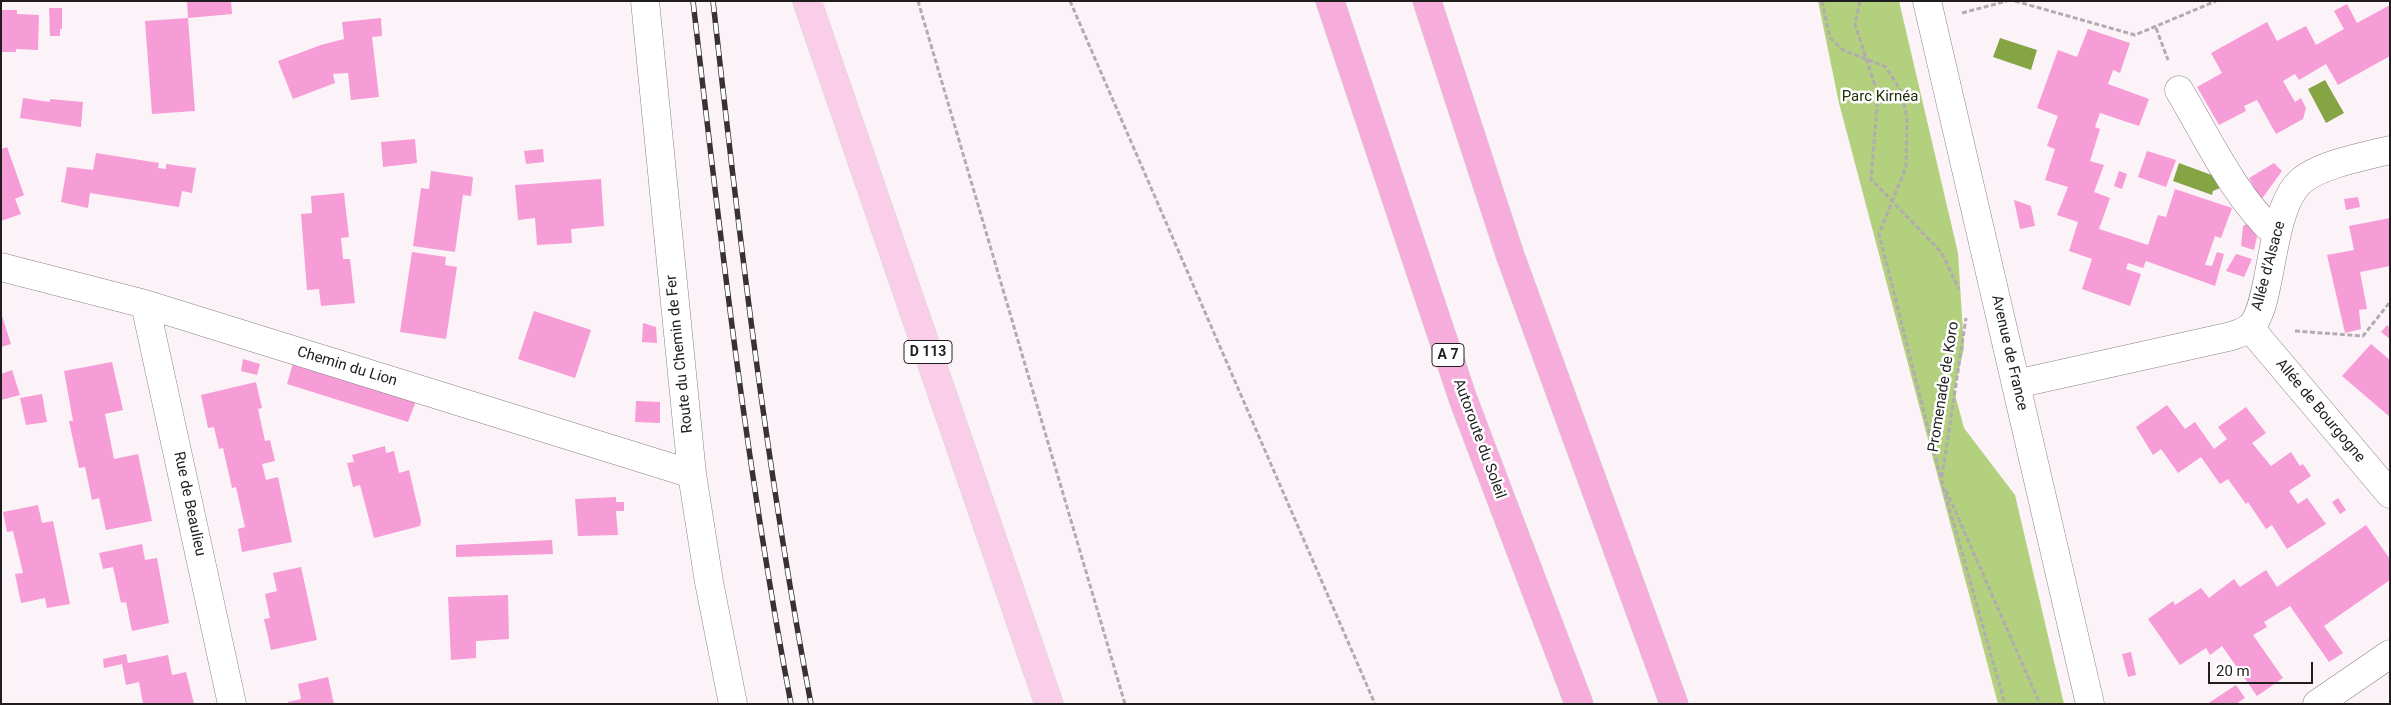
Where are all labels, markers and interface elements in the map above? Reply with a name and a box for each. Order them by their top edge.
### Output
park label: Parc Kirnéa [1842,88,1918,106]
street label: Allée d'Alsace [2248,219,2290,313]
street label: Route du Chemin de Fer [663,274,697,434]
street label: Avenue de France [1987,293,2031,413]
street label: Promenade de Koro [1925,320,1963,454]
road number: D 113 [904,341,952,364]
street label: Chemin du Lion [295,343,399,391]
road number: A 7 [1432,344,1464,366]
street label: Allée de Bourgogne [2271,356,2369,466]
street label: Autoroute du Soleil [1449,377,1509,501]
street label: Rue de Beaulieu [169,450,209,558]
scale bar [2211,652,2316,684]
text: 20 m [2216,662,2250,680]

